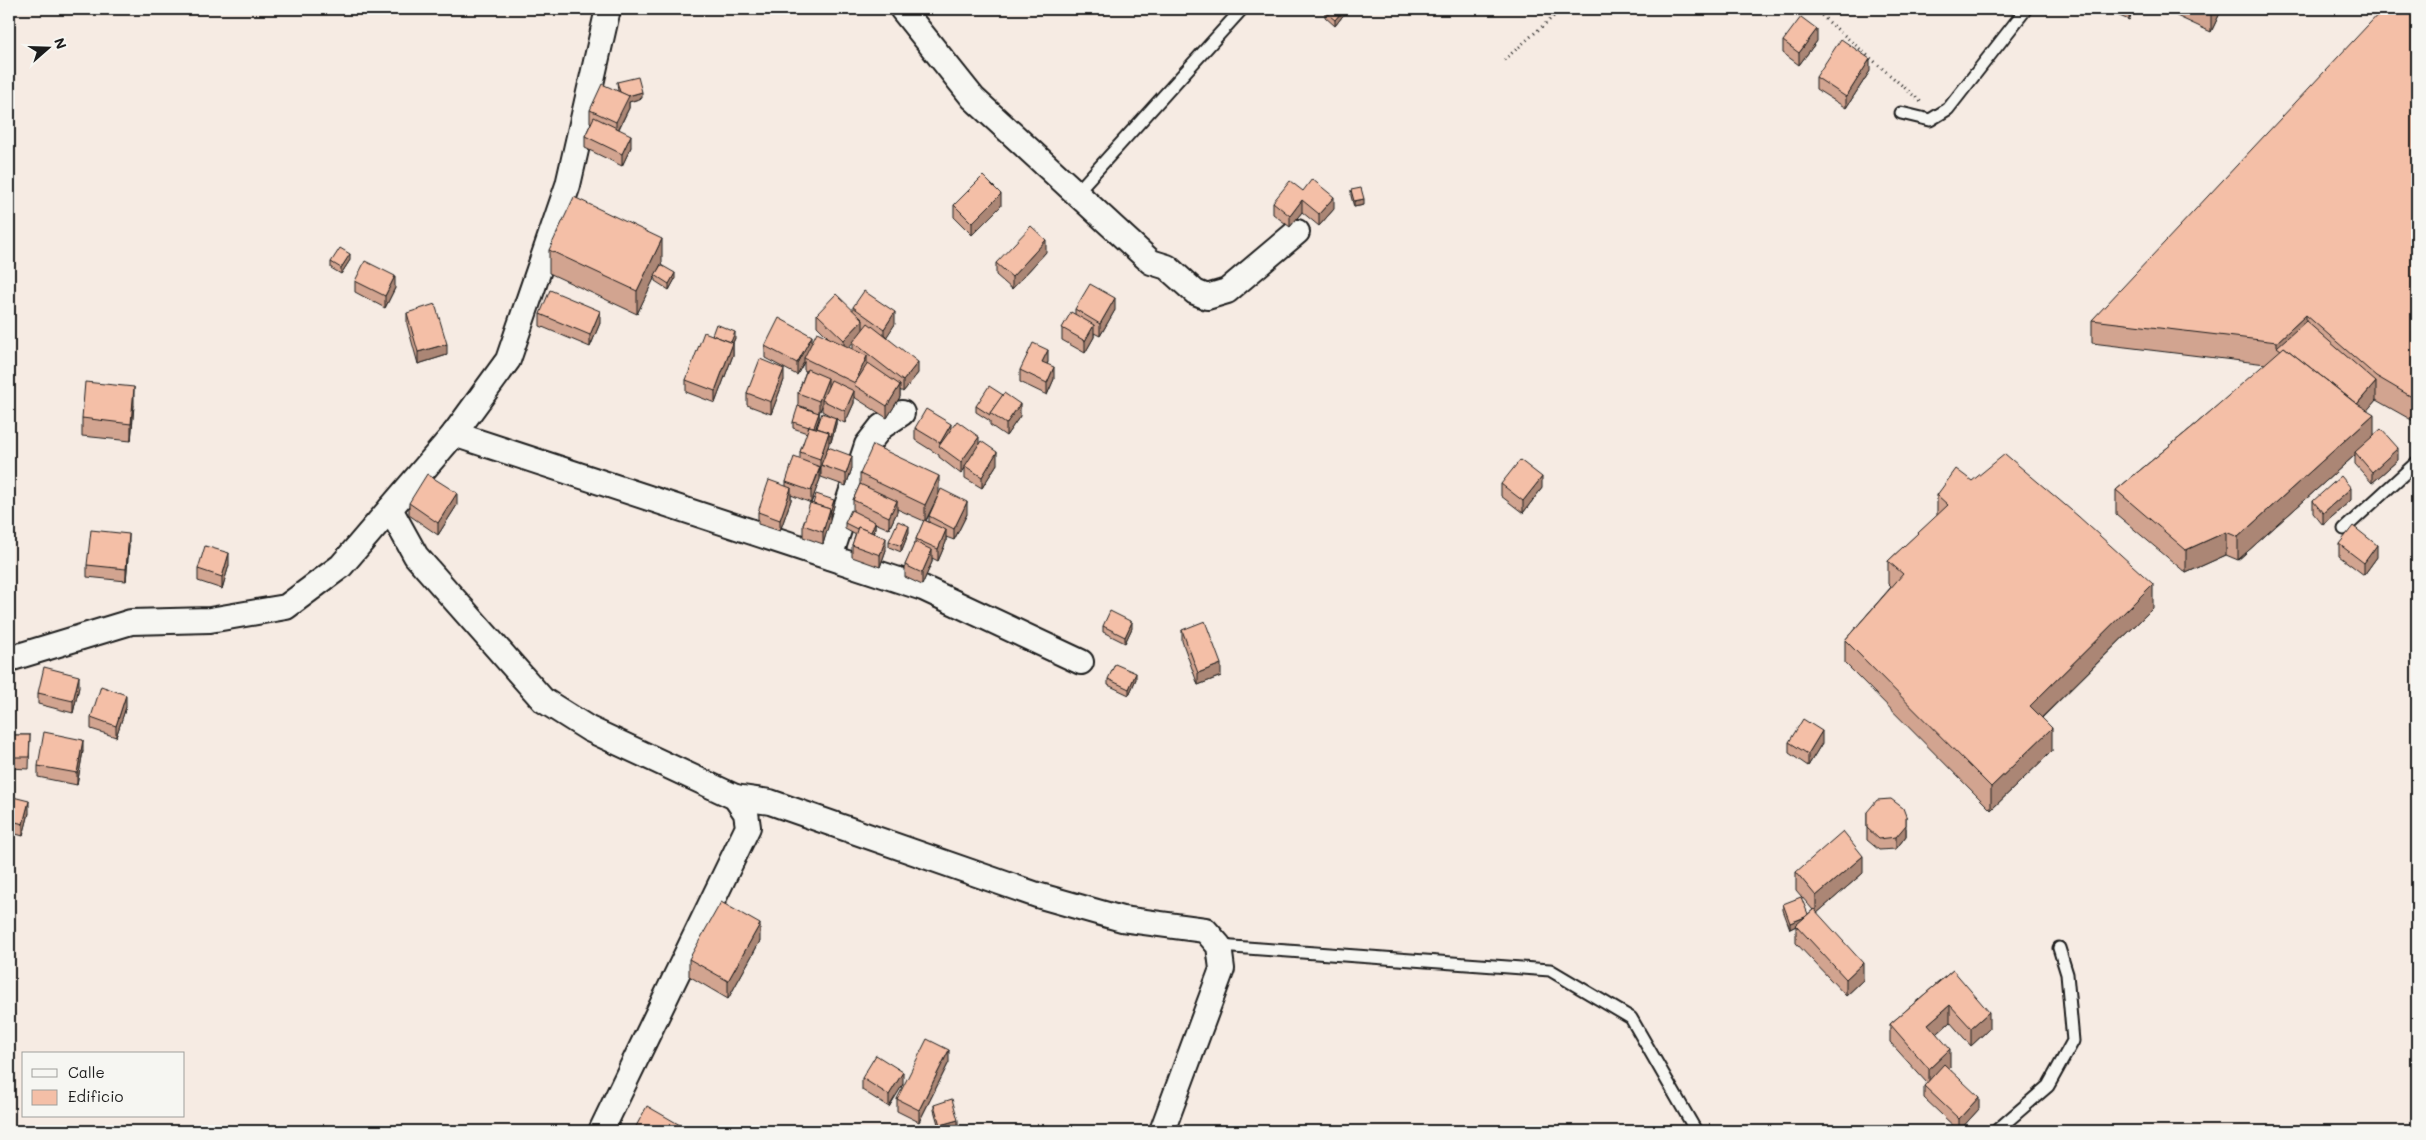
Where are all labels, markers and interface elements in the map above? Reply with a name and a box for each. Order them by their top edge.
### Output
north arrow [22,22,72,72]
text: N [50,35,71,52]
legend [22,1052,185,1118]
text: Calle [68,1062,105,1082]
text: Edificio [68,1086,124,1106]

